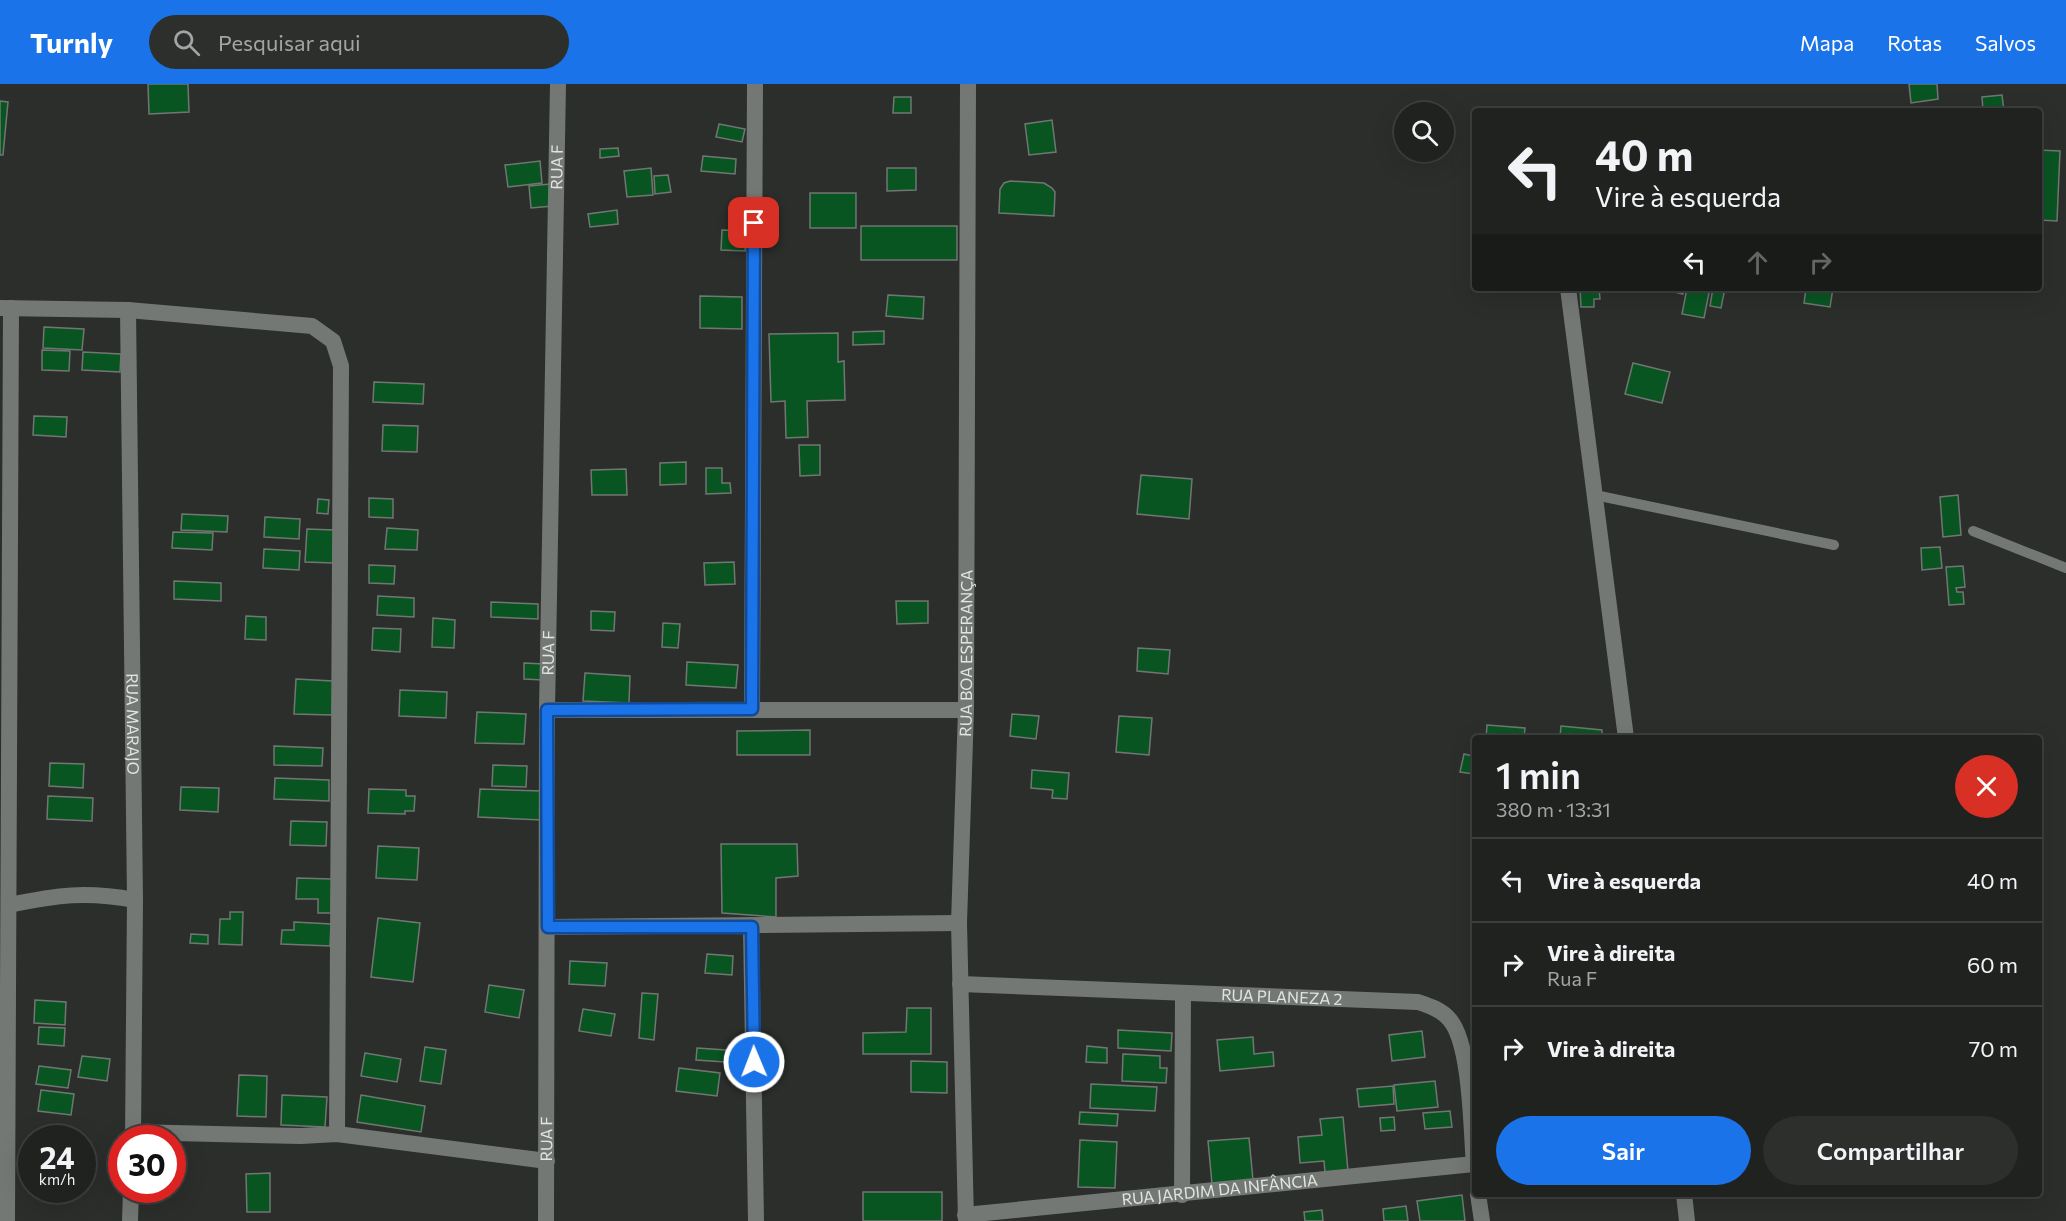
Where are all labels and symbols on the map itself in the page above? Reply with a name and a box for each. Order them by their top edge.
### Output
street label: RUA F [546,144,566,190]
pin [728,197,779,248]
street label: RUA BOA ESPERANÇA [955,570,975,737]
street label: RUA F [538,630,557,676]
street label: RUA MARAJO [123,673,144,775]
street label: RUA PLANEZA 2 [1221,984,1343,1008]
position arrow [722,1030,786,1094]
street label: RUA F [536,1117,555,1161]
speed limit sign: 30 [108,1125,186,1203]
street label: RUA JARDIM DA INFÂNCIA [1121,1170,1319,1208]

